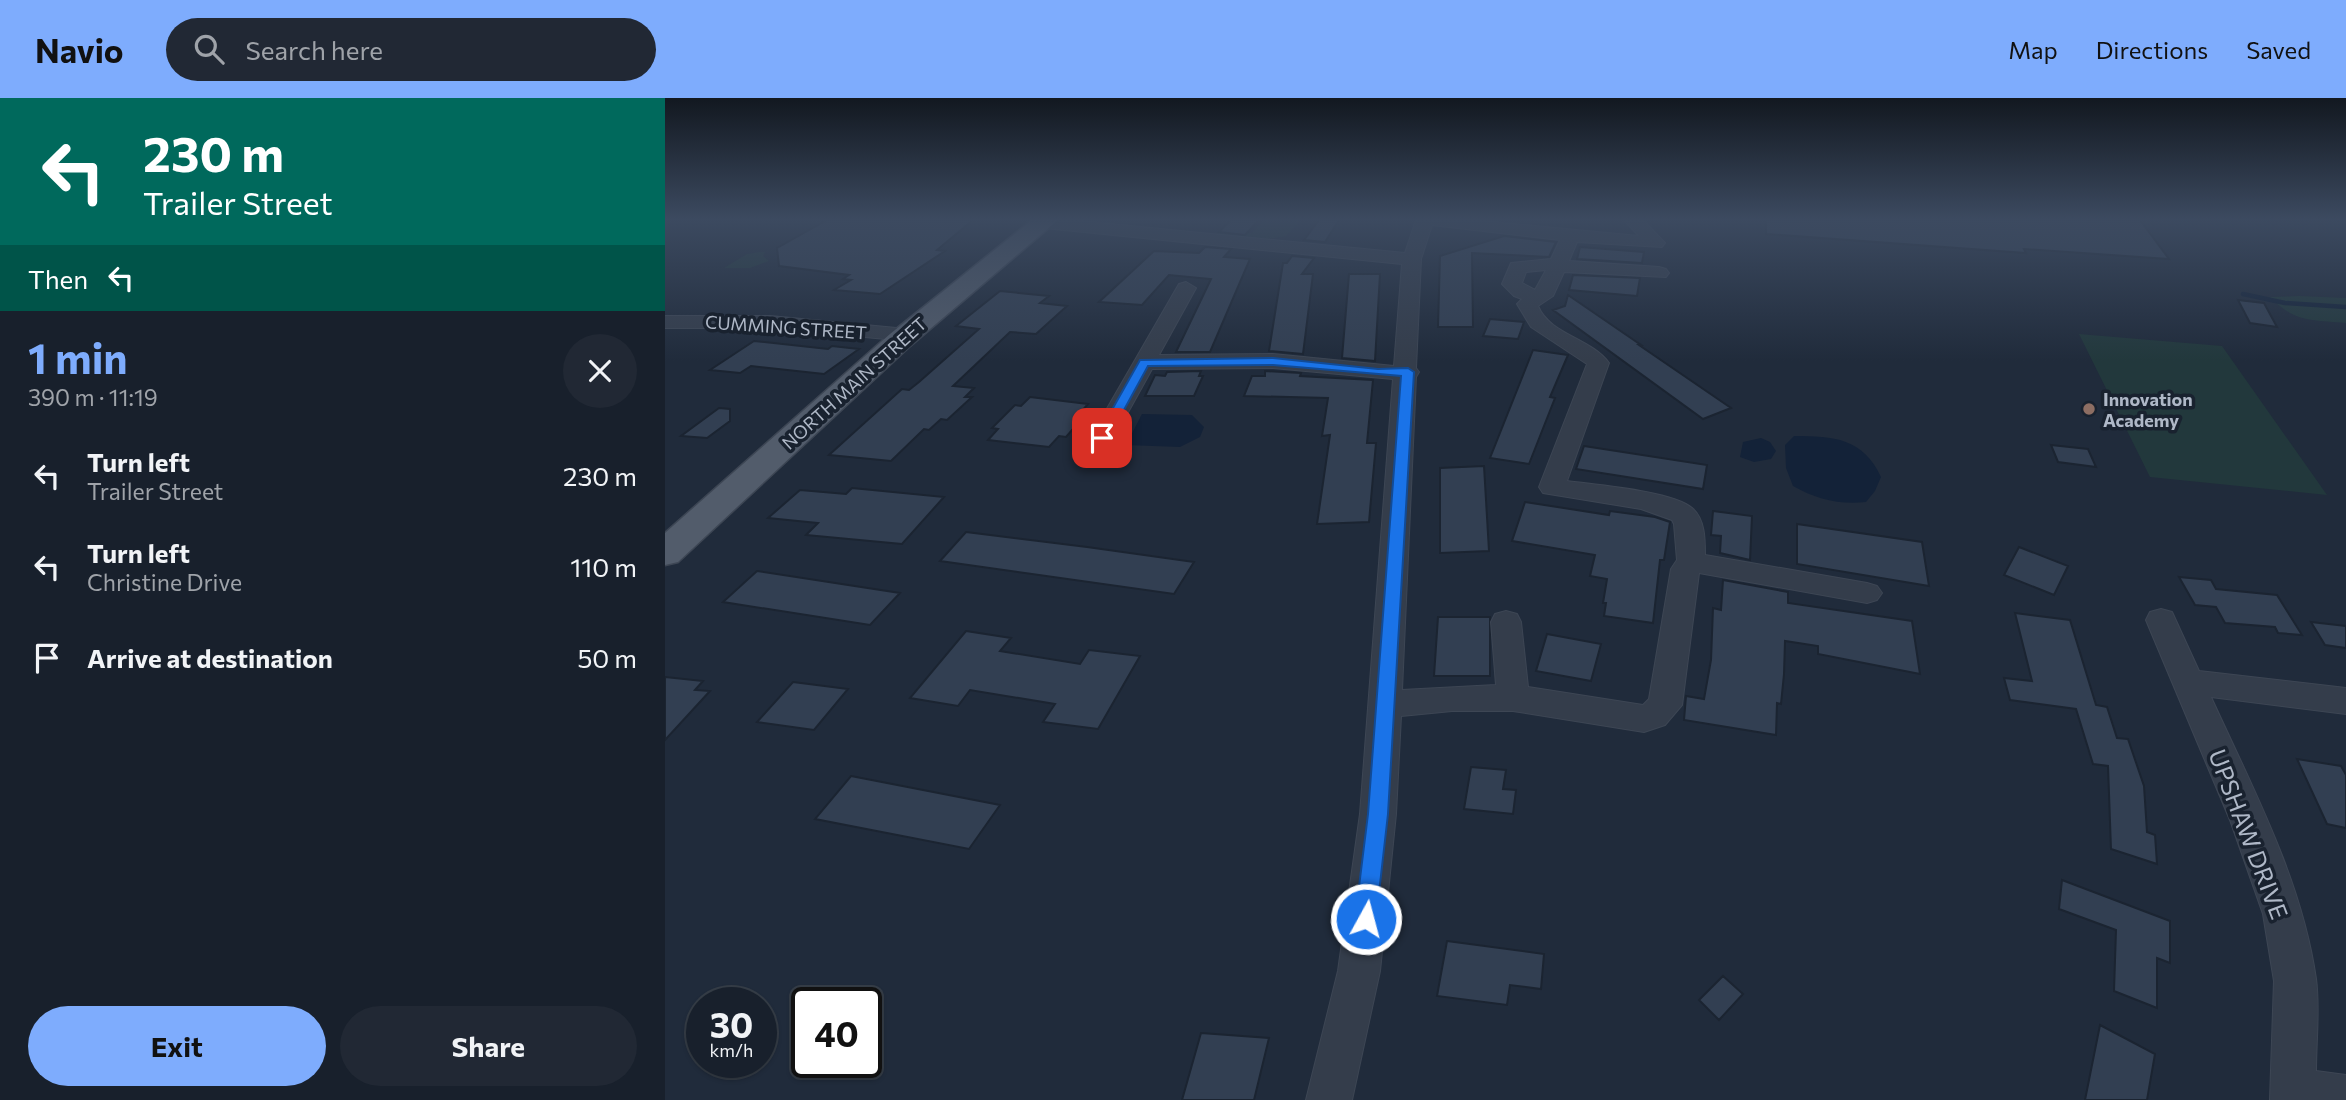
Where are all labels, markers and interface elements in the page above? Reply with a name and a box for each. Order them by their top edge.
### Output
search box [166,18,656,81]
text: Navio [35,29,124,70]
icon: search [190,30,228,68]
text: Search here [246,34,383,65]
text: Map [2008,35,2058,64]
text: Directions [2096,35,2208,64]
text: Saved [2246,35,2311,64]
text: 230 m [143,122,284,182]
icon: left [28,126,119,217]
text: Trailer Street [143,182,333,222]
icon: left [102,259,140,297]
text: Then [28,263,88,294]
street label: CUMMING STREET [705,310,867,344]
street label: NORTH MAIN STREET [777,312,931,454]
text: 1 min [28,331,128,383]
button: close [563,334,637,408]
text: 390 m · 11:19 [28,383,158,411]
place label: Innovation Academy [2103,388,2193,431]
marker: Innovation Academy [2081,401,2097,417]
pin [1072,408,1132,468]
icon: arrive [1083,419,1121,457]
text: Turn left [87,446,190,477]
icon: left [28,457,66,495]
text: 230 m [563,460,637,491]
text: Trailer Street [87,477,223,505]
text: Turn left [87,537,190,568]
icon: left [28,548,66,586]
text: 110 m [570,551,637,582]
text: Christine Drive [87,568,242,596]
icon: arrive [28,639,66,677]
text: Arrive at destination [87,642,333,673]
text: 50 m [577,642,637,673]
street label: UPSHAW DRIVE [2203,745,2295,923]
position arrow [1329,882,1403,956]
speed limit sign: 40 [791,987,882,1078]
text: 30 [710,1002,753,1045]
button: Exit [28,1006,326,1086]
button: Share [340,1006,637,1086]
text: km/h [710,1039,753,1061]

